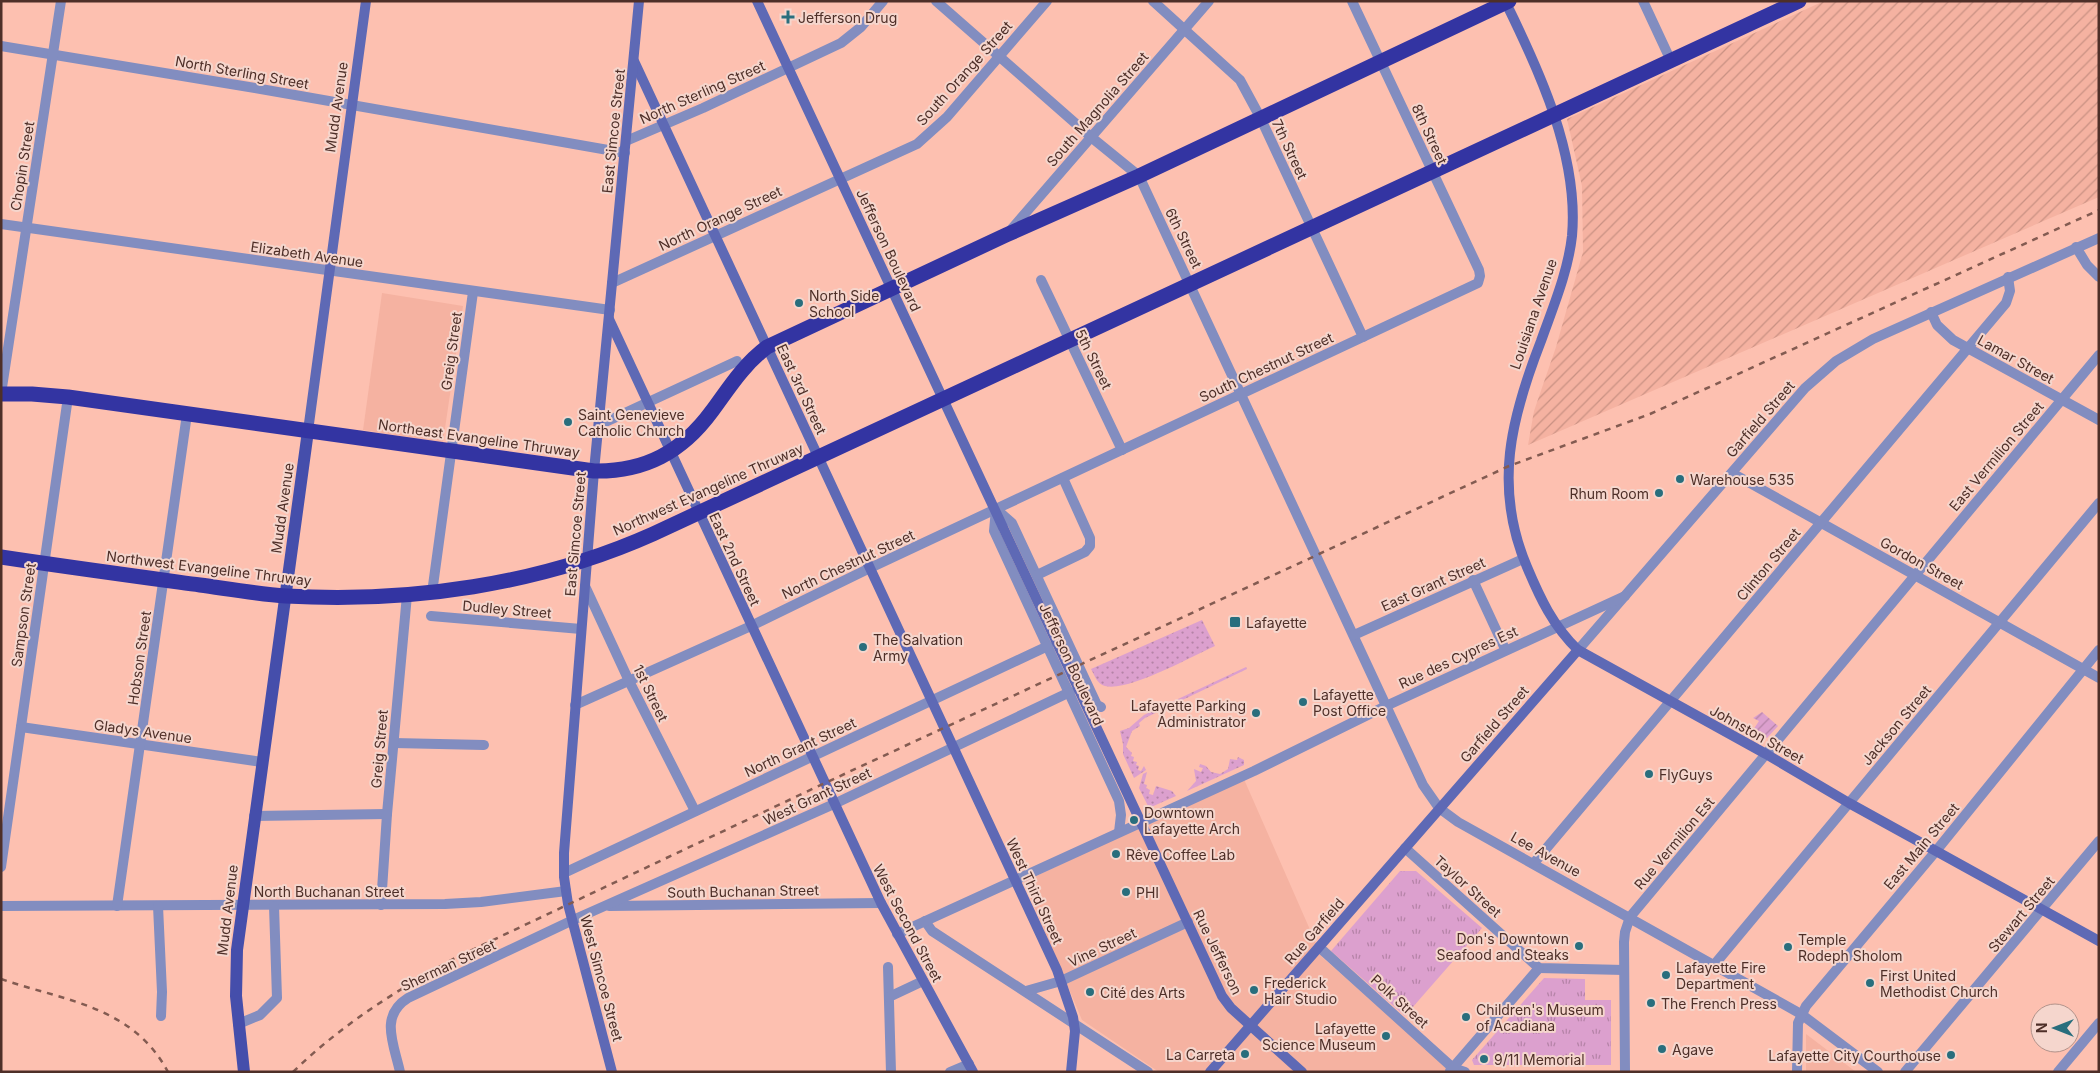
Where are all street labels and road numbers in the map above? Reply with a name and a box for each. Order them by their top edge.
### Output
street label: South Orange Street [913,17,1016,129]
street label: South Magnolia Street [1043,48,1152,170]
street label: North Sterling Street [174,52,311,92]
street label: North Sterling Street [637,57,768,127]
street label: Mudd Avenue [321,61,351,153]
street label: East Simcoe Street [598,68,628,194]
street label: 8th Street [1409,101,1452,167]
street label: 7th Street [1269,116,1311,182]
street label: Chopin Street [7,120,38,212]
street label: North Orange Street [656,182,784,254]
street label: Jefferson Boulevard [853,186,925,314]
street label: 6th Street [1162,205,1206,271]
street label: Elizabeth Avenue [250,238,364,270]
street label: Louisiana Avenue [1506,256,1560,372]
street label: Greig Street [437,310,465,391]
street label: 5th Street [1072,326,1116,392]
street label: South Chestnut Street [1196,328,1336,405]
street label: Lamar Street [1975,331,2057,387]
street label: East 3rd Street [774,341,831,437]
street label: Garfield Street [1722,377,1798,461]
street label: East Vermilion Street [1945,398,2047,514]
street label: Northeast Evangeline Thruway [377,415,581,461]
street label: Northwest Evangeline Thruway [610,439,806,539]
street label: Mudd Avenue [267,462,297,554]
street label: East Simcoe Street [561,471,589,597]
street label: East 2nd Street [706,510,764,609]
street label: Clinton Street [1733,524,1804,604]
street label: North Chestnut Street [779,526,917,602]
street label: Gordon Street [1877,533,1967,593]
street label: Northwest Evangeline Thruway [105,547,313,589]
street label: East Grant Street [1378,553,1488,615]
street label: Sampson Street [7,561,39,668]
street label: Dudley Street [462,597,553,621]
street label: Jefferson Boulevard [1036,600,1108,728]
street label: Hobson Street [124,609,154,706]
street label: Rue des Cypres Est [1396,622,1520,692]
street label: 1st Street [630,662,672,725]
street label: Jackson Street [1858,681,1935,768]
street label: Garfield Street [1456,682,1532,766]
street label: Johnston Street [1707,701,1807,767]
street label: Greig Street [367,708,391,789]
street label: North Grant Street [742,714,859,780]
street label: Gladys Avenue [93,716,193,746]
street label: West Grant Street [760,763,874,828]
street label: Rue Vermilion Est [1630,793,1718,893]
street label: East Main Street [1880,799,1962,893]
street label: Lee Avenue [1508,828,1584,880]
street label: West Third Street [1003,835,1067,947]
street label: Taylor Street [1431,852,1505,921]
street label: West Second Street [870,861,946,985]
street label: Mudd Avenue [213,864,241,956]
street label: Stewart Street [1984,872,2058,956]
street label: South Buchanan Street [667,881,819,901]
street label: North Buchanan Street [254,883,405,900]
street label: Rue Garfield [1281,895,1347,967]
street label: Rue Jefferson [1190,907,1246,997]
street label: West Simcoe Street [577,913,627,1043]
street label: Vine Street [1065,924,1139,970]
street label: Sherman Street [398,935,499,994]
street label: Polk Street [1368,971,1433,1032]

